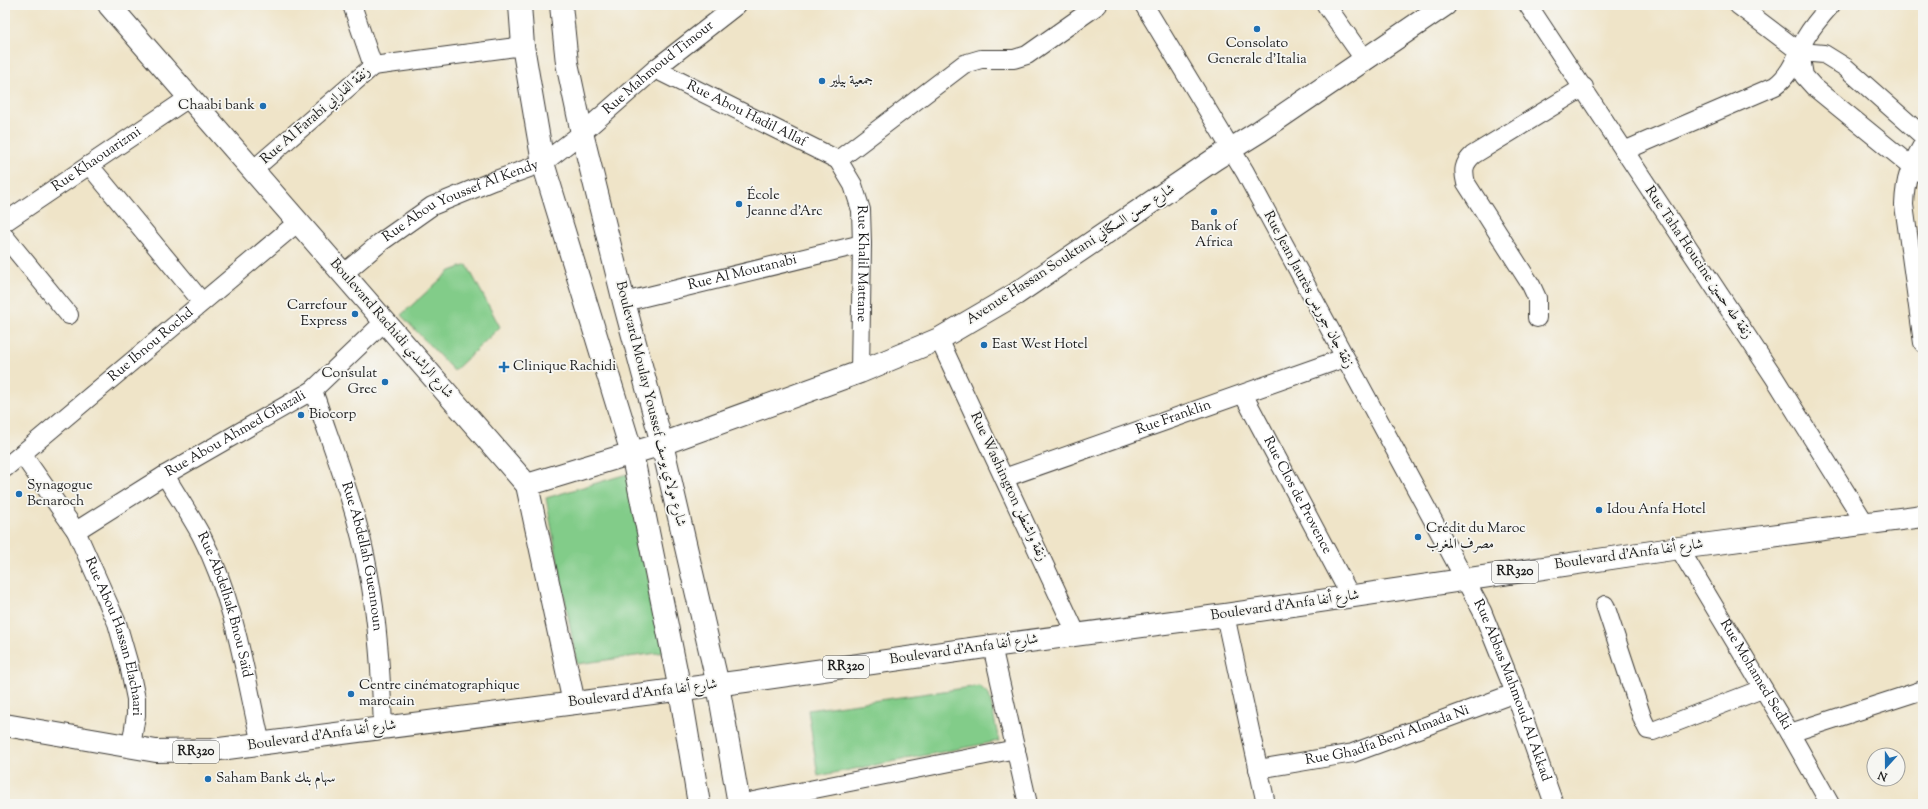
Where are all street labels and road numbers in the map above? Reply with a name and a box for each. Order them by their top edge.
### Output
street label: Rue Mahmoud Timour [599,16,719,120]
street label: Rue Al Farabi زنقة الفارابي [257,62,375,170]
street label: Rue Abou Hadil Allaf [683,76,811,153]
street label: Rue Khaouarizmi [48,122,146,197]
street label: Rue Abou Youssef Al Kendy [379,155,541,248]
street label: Avenue Hassan Souktani شارع حسن السكتاني [963,180,1179,330]
street label: Rue Taha Houcine زنقة طه حسين [1639,183,1757,343]
street label: Rue Khalil Mattane [851,205,872,322]
street label: Rue Jean Jaurès زنقة جان جوريس [1258,208,1358,372]
street label: Rue Al Moutanabi [686,250,799,296]
street label: Boulevard Rachidi شارع الراشدي [325,255,457,403]
street label: Boulevard Moulay Youssef شارع مولاي يوسف [610,279,690,529]
street label: Rue Ibnou Rochd [104,303,198,387]
street label: Rue Abou Ahmed Ghazali [162,386,310,483]
street label: Rue Franklin [1133,396,1214,441]
street label: Rue Washington زنقة واشنطن [965,409,1051,565]
street label: Rue Clos de Provence [1258,433,1336,558]
street label: Rue Abdellah Guennoun [335,479,387,632]
street label: Rue Abdelhak Bnou Saïd [191,529,256,680]
street label: Boulevard d'Anfa شارع أنفا [1553,533,1705,575]
street label: Rue Abou Hassan Elachaari [79,554,146,716]
road number: RR320 [1492,561,1538,583]
street label: Boulevard d'Anfa شارع أنفا [1209,584,1361,626]
street label: Rue Abbas Mahmoud Al Akkad [1468,596,1555,784]
street label: Rue Mohamed Sedki [1714,616,1796,734]
street label: Boulevard d'Anfa شارع أنفا [888,628,1040,670]
road number: RR320 [823,656,869,678]
street label: Boulevard d'Anfa شارع أنفا [567,673,719,713]
street label: Rue Ghadfa Beni Almada Ni [1304,701,1472,771]
street label: Boulevard d'Anfa شارع أنفا [246,714,398,756]
road number: RR320 [173,741,219,763]

